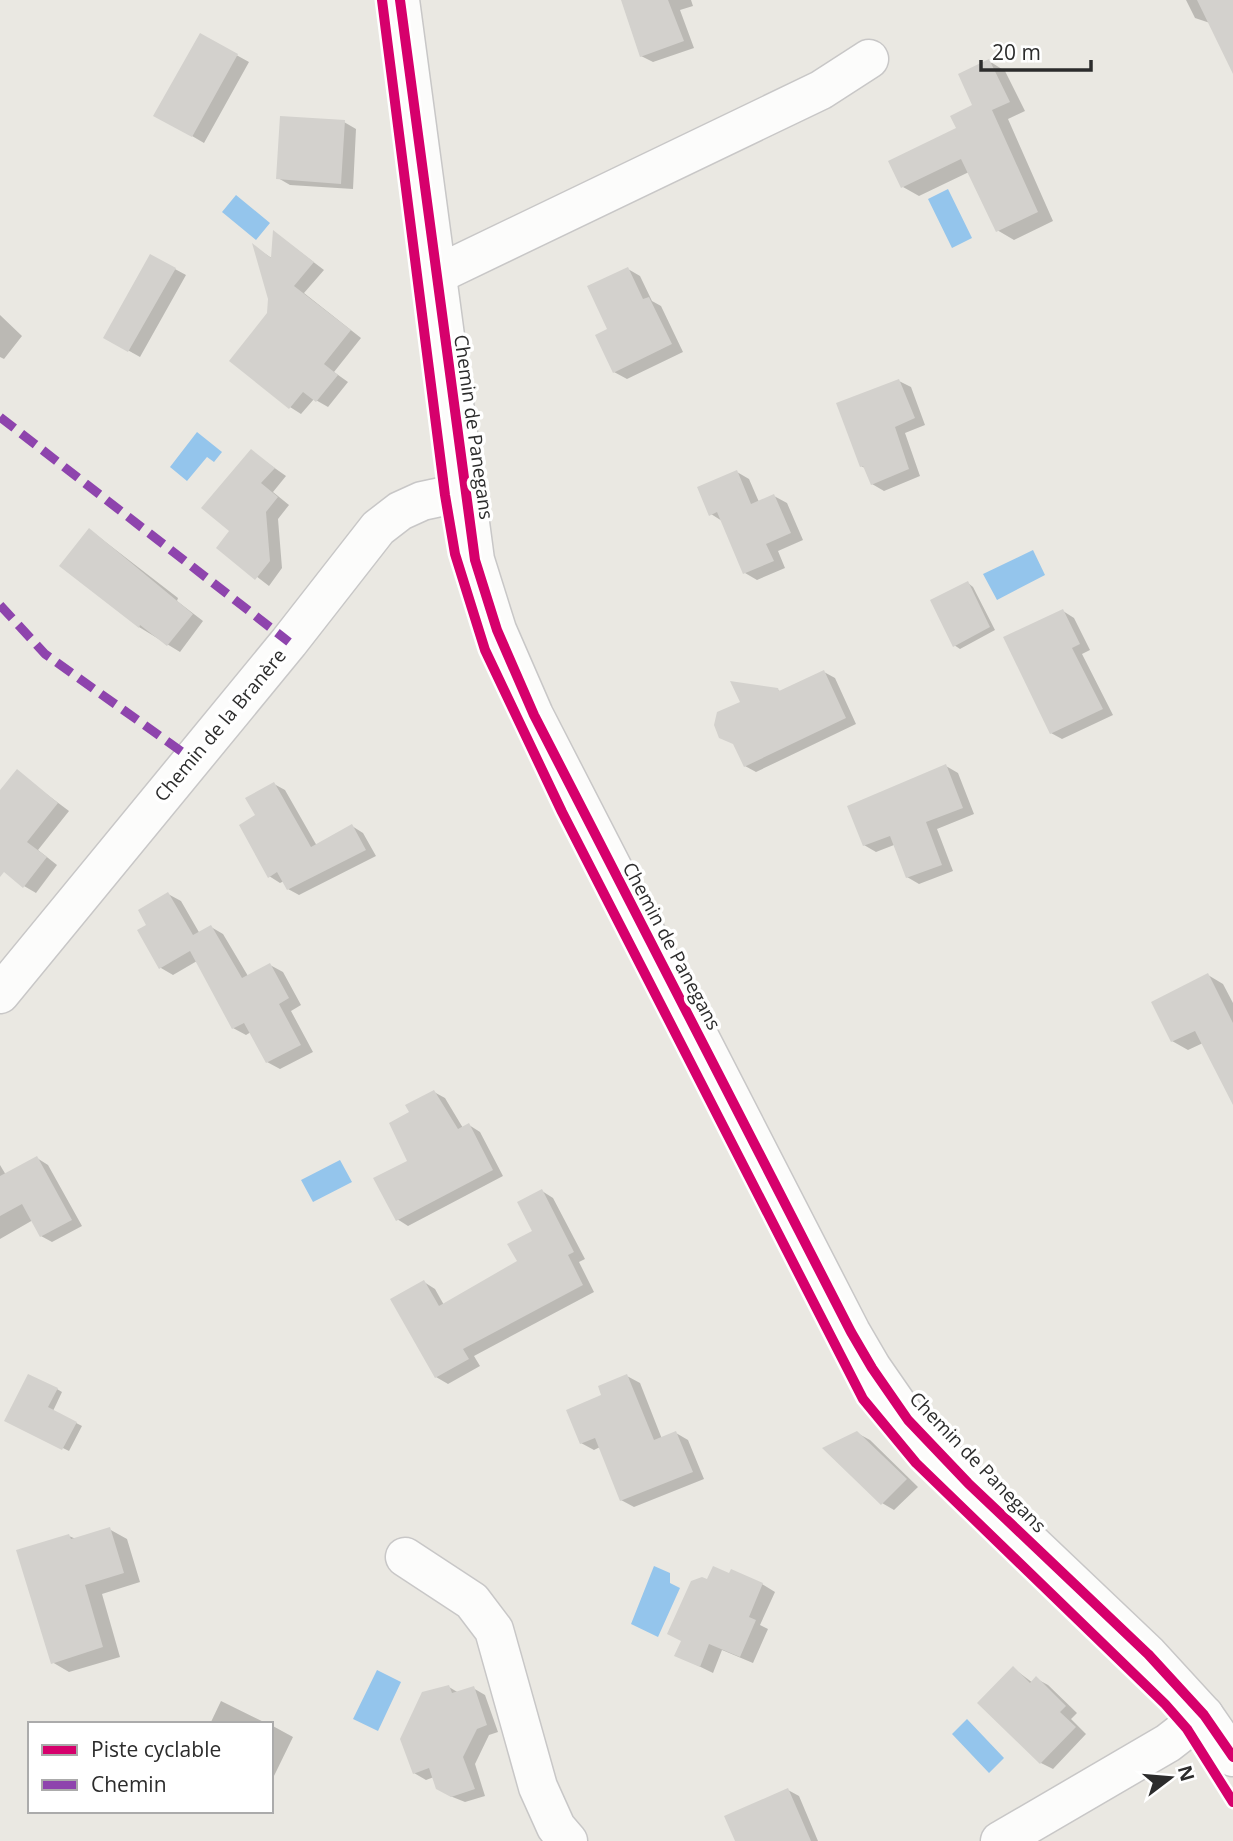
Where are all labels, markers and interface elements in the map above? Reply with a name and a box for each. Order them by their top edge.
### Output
scale bar [981,28,1091,72]
text: 20 m [992,38,1041,66]
street label: Chemin de Panegans [448,333,500,521]
street label: Chemin de la Branère [148,643,292,807]
street label: Chemin de Panegans [617,858,727,1034]
street label: Chemin de Panegans [904,1386,1052,1538]
legend [28,1722,273,1813]
text: Piste cyclable [91,1735,221,1763]
north arrow [1135,1743,1205,1813]
text: N [1172,1762,1201,1784]
text: Chemin [91,1770,167,1798]

